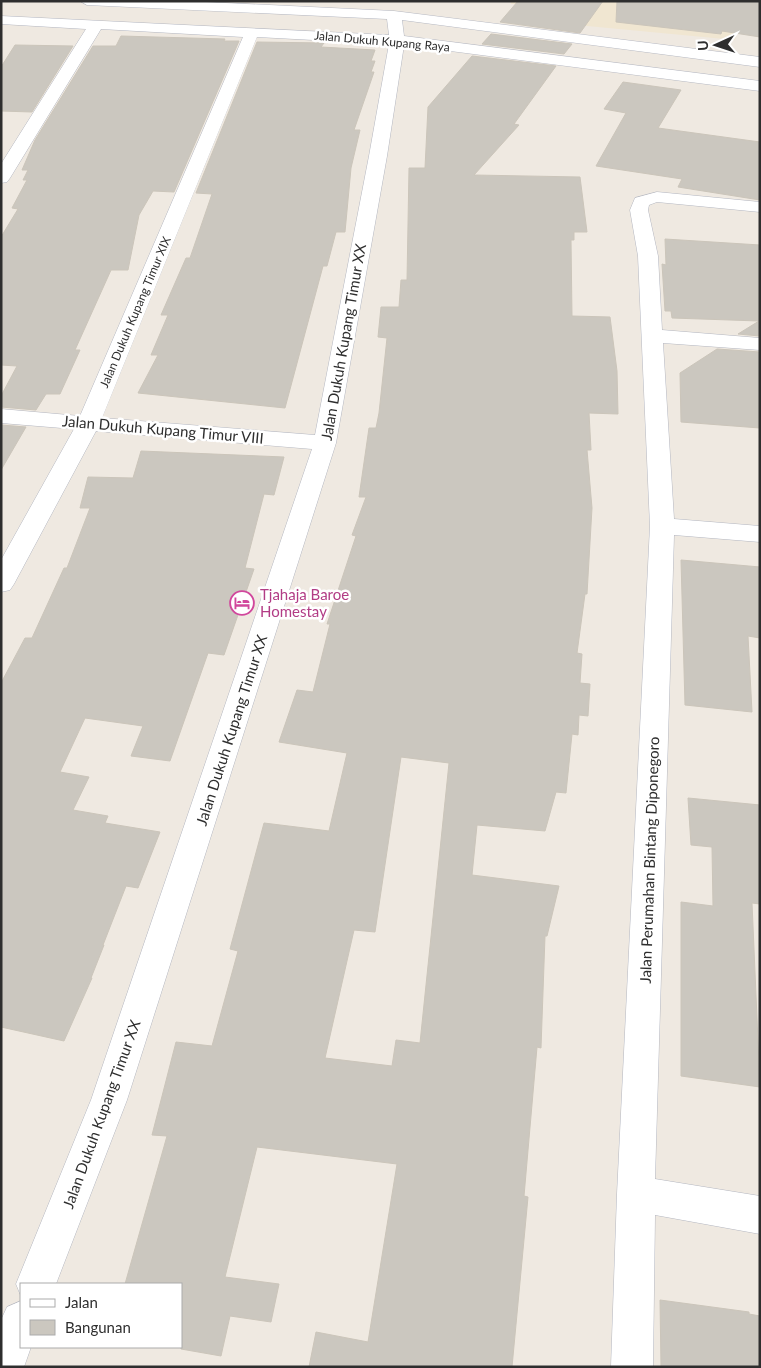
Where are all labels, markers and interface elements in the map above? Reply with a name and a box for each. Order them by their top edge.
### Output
north arrow [691,20,741,70]
street label: Jalan Dukuh Kupang Raya [314,28,450,54]
text: U [694,40,711,51]
street label: Jalan Dukuh Kupang Timur XIX [96,234,174,390]
street label: Jalan Dukuh Kupang Timur XX [317,242,369,442]
street label: Jalan Dukuh Kupang Timur VIII [61,411,265,447]
place label: Tjahaja Baroe Homestay [260,585,349,620]
hotel icon: Tjahaja Baroe Homestay [229,590,255,616]
street label: Jalan Dukuh Kupang Timur XX [192,632,270,828]
street label: Jalan Perumahan Bintang Diponegoro [636,736,662,984]
street label: Jalan Dukuh Kupang Timur XX [58,1017,144,1211]
legend [20,1283,182,1348]
text: Jalan [65,1293,98,1311]
text: Bangunan [65,1318,131,1336]

